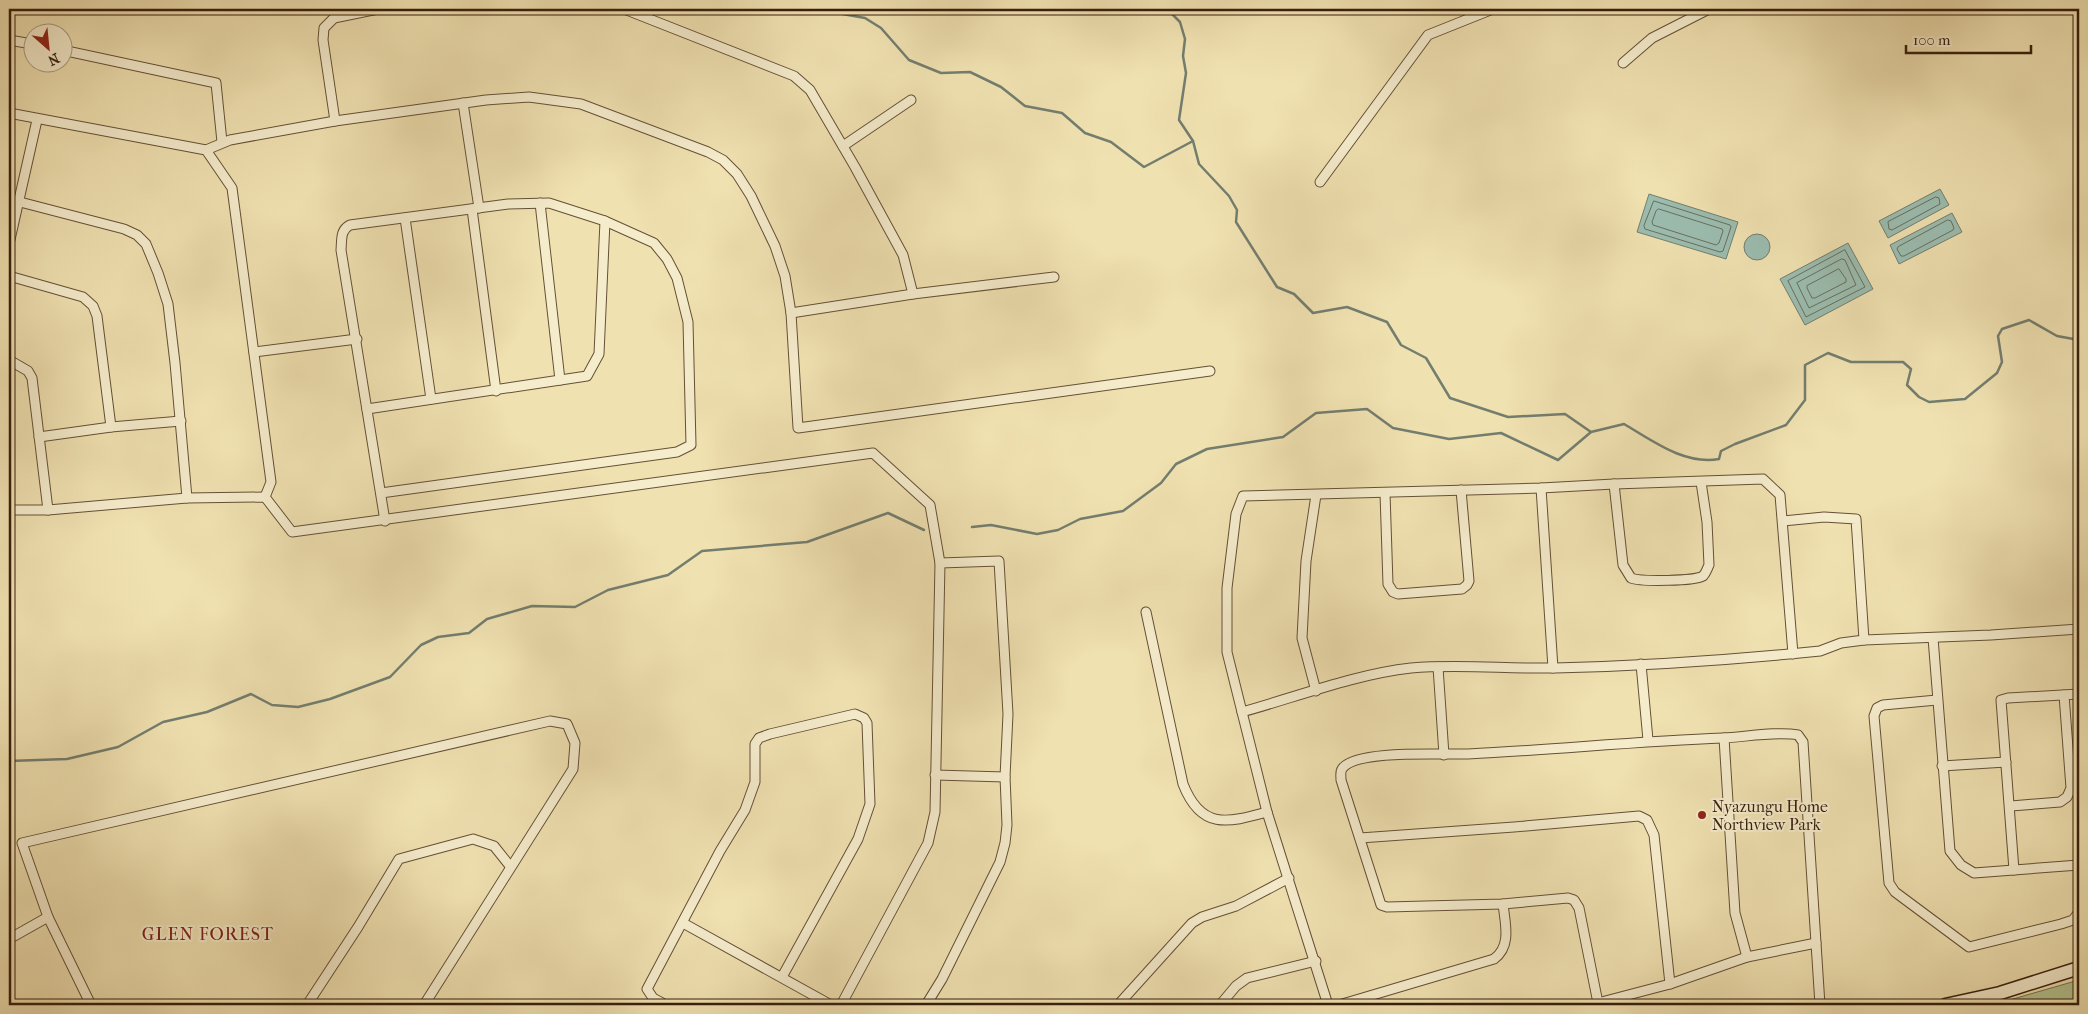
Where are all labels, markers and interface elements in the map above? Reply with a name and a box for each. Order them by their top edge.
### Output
north arrow [22,22,72,72]
scale bar [1906,22,2030,54]
text: 100 m [1913,31,1951,49]
text: N [45,49,62,69]
place label: Nyazungu Home Northview Park [1712,797,1828,834]
marker: Nyazungu Home Northview Park [1696,809,1708,821]
district label: GLEN FOREST [142,924,274,945]

